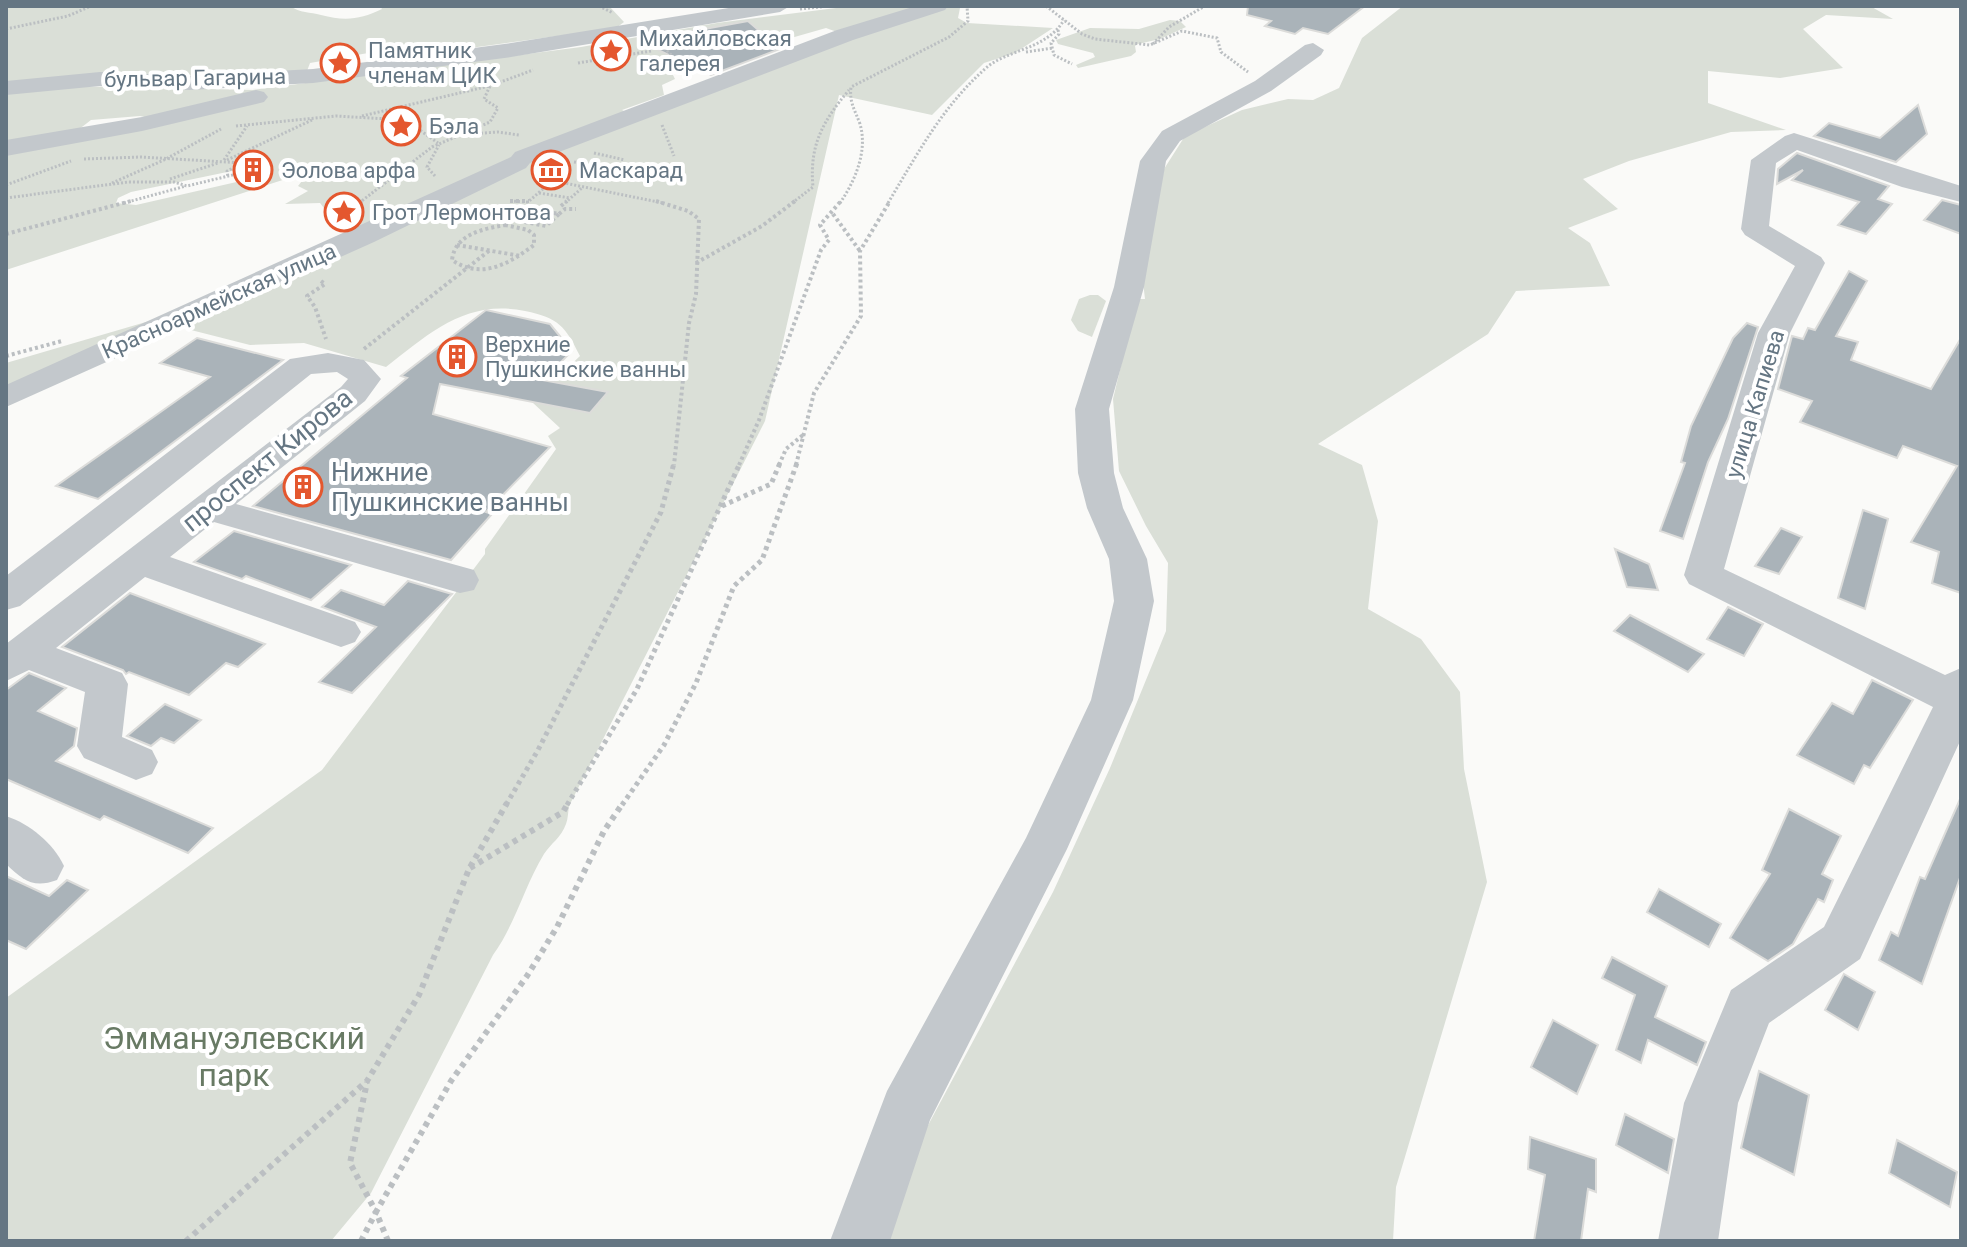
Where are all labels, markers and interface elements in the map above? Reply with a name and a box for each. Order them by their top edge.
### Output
place label: Михайловская галерея [639,26,792,76]
place icon: Михайловская галерея [590,30,632,72]
place label: Памятник членам ЦИК [368,38,498,88]
place icon: Памятник членам ЦИК [319,42,361,84]
street label: бульвар Гагарина [104,64,286,92]
place icon: Бэла [380,105,422,147]
place label: Бэла [429,114,479,139]
building icon: Эолова арфа [232,149,274,191]
museum icon: Маскарад [530,149,572,191]
place label: Эолова арфа [281,158,416,183]
place label: Маскарад [579,158,683,183]
place icon: Грот Лермонтова [323,191,365,233]
place label: Грот Лермонтова [372,200,551,225]
street label: Красноармейская улица [98,238,340,364]
street label: улица Капиева [1721,327,1789,481]
place label: Верхние Пушкинские ванны [485,332,686,382]
building icon: Верхние Пушкинские ванны [436,336,478,378]
street label: проспект Кирова [176,382,358,538]
place label: Нижние Пушкинские ванны [331,457,569,517]
building icon: Нижние Пушкинские ванны [282,466,324,508]
park label: Эммануэлевский парк [103,1019,365,1094]

